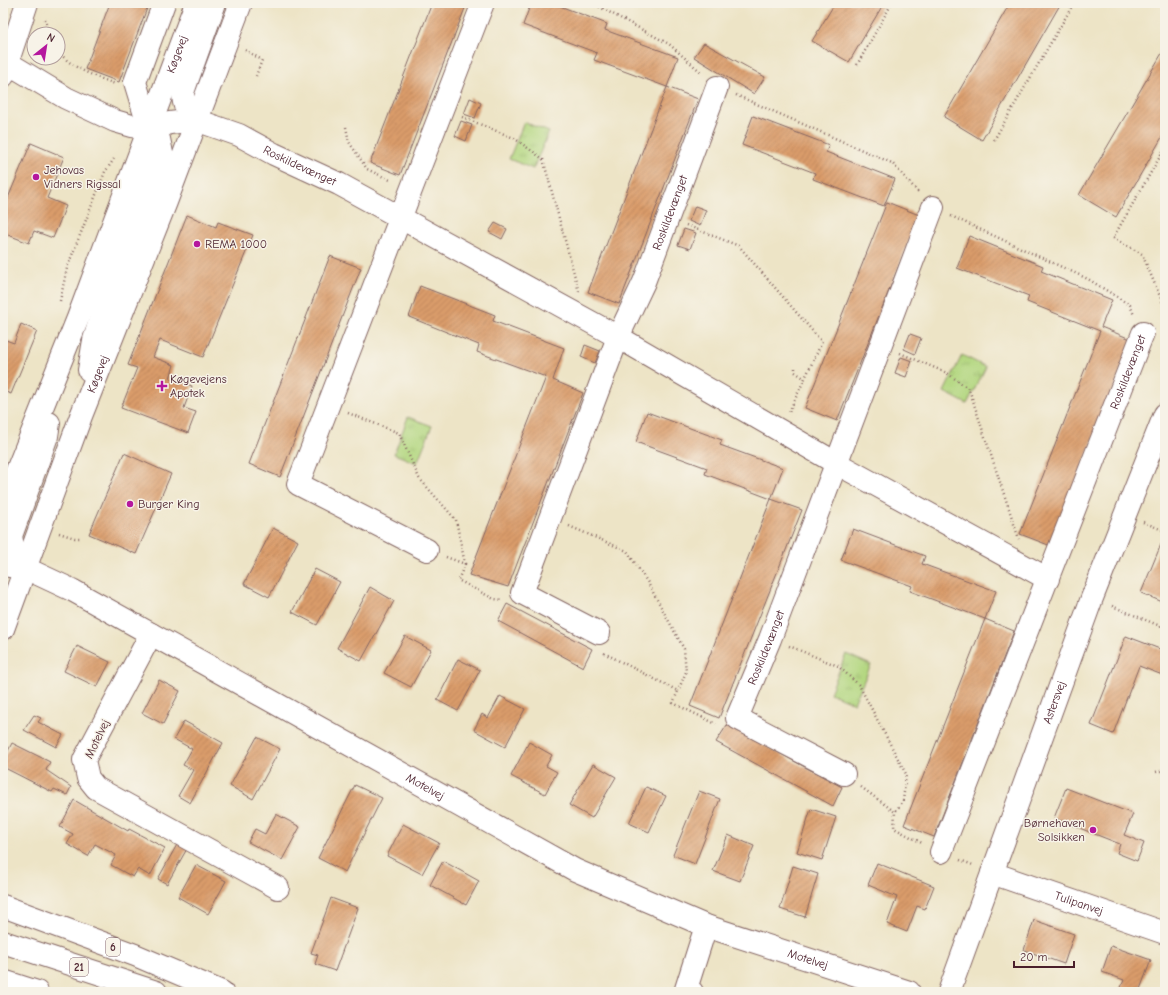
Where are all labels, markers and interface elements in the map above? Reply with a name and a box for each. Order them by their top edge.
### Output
north arrow [26,26,66,66]
text: N [44,30,57,45]
street label: Køgevej [163,34,190,75]
street label: Roskildevænget [261,143,339,189]
place label: Jehovas Vidners Rigssal [44,163,121,191]
marker: Jehovas Vidners Rigssal [31,172,41,182]
street label: Roskildevænget [650,173,691,252]
place label: REMA 1000 [205,237,267,251]
marker: REMA 1000 [192,239,202,249]
street label: Roskildevænget [1107,332,1149,411]
street label: Køgevej [84,353,111,395]
place label: Køgevejens Apotek [170,372,227,400]
marker: Køgevejens Apotek [157,381,167,391]
place label: Burger King [138,497,200,511]
marker: Burger King [125,499,135,509]
street label: Roskildevænget [745,608,787,687]
street label: Astersvej [1040,679,1068,726]
street label: Motelvej [82,717,112,761]
street label: Motelvej [404,770,447,803]
place label: Børnehaven Solsikken [1024,816,1085,844]
marker: Børnehaven Solsikken [1088,825,1098,835]
street label: Tulipanvej [1053,888,1105,918]
road number: 6 [106,938,120,956]
scale bar [1014,943,1074,969]
street label: Motelvej [786,946,830,972]
text: 20 m [1020,950,1048,964]
road number: 21 [70,958,88,976]

